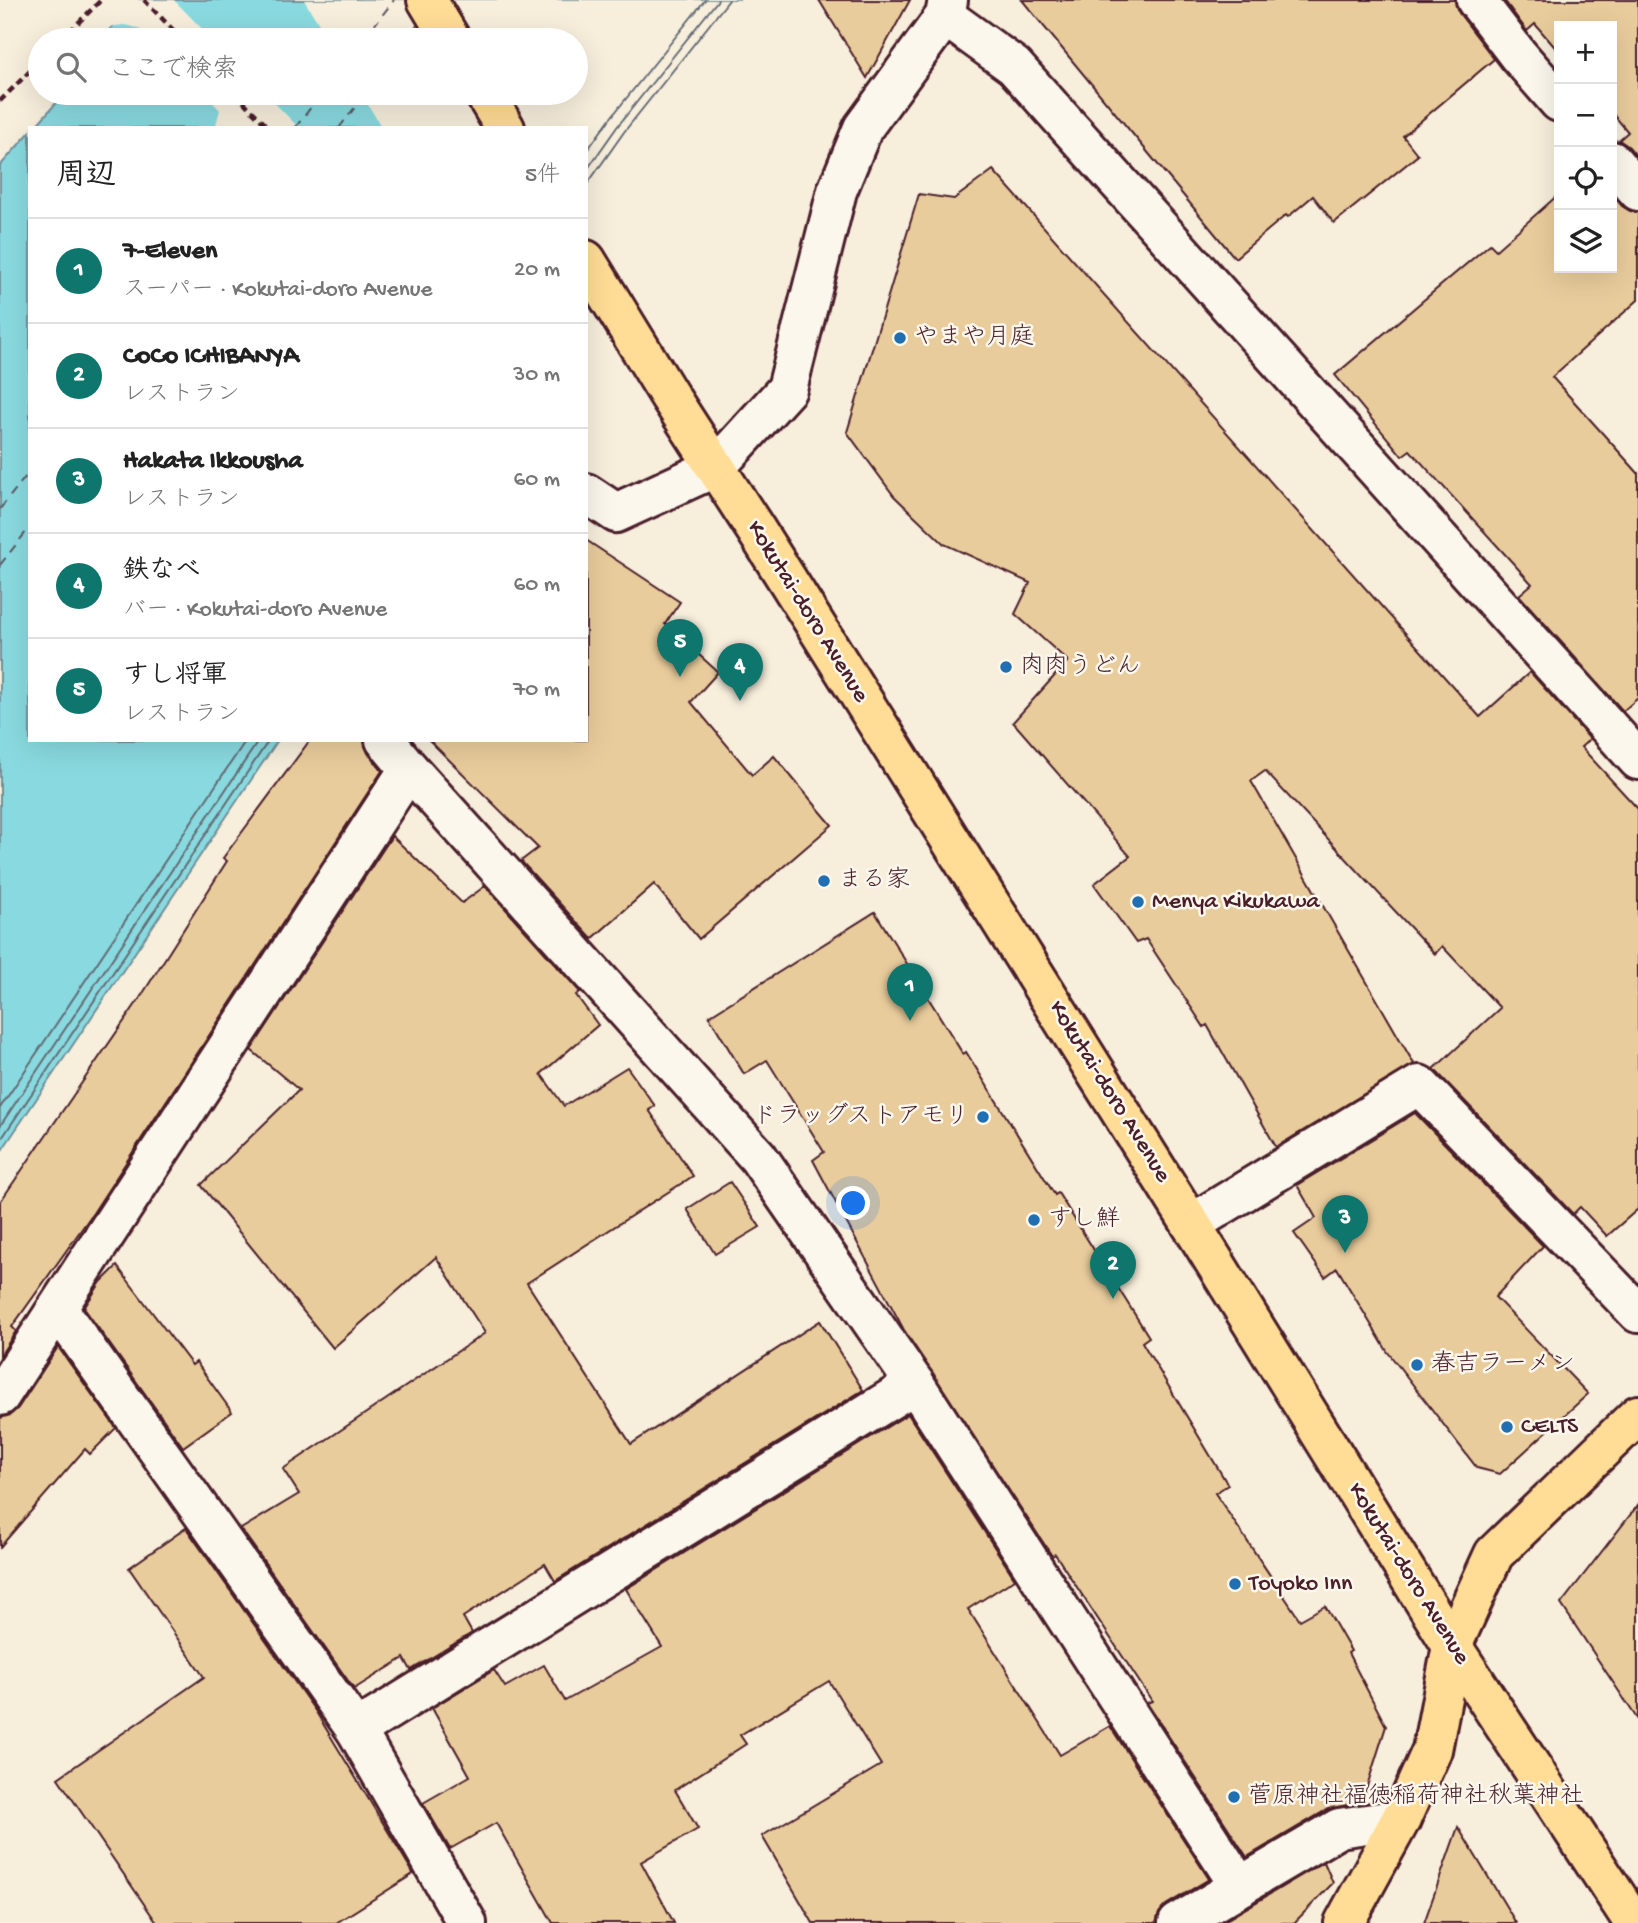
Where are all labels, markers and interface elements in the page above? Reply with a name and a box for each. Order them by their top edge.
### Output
map controls [1554,21,1617,273]
button: + [1554,21,1617,84]
search box [28,28,588,105]
icon: search [52,48,90,86]
text: ここで検索 [108,56,238,87]
button: − [1554,84,1617,147]
button: locate [1554,147,1617,210]
text: 周辺 [56,160,116,195]
text: 5件 [525,163,560,190]
button: layers [1554,210,1617,273]
text: 7-Eleven [123,237,217,268]
text: 1 [74,257,84,284]
text: 20 m [514,257,560,284]
text: スーパー · Kokutai-doro Avenue [123,277,432,304]
place label: やまや月庭 [914,323,1034,353]
marker: やまや月庭 [892,330,908,346]
text: CoCo ICHIBANYA [123,342,299,373]
text: 2 [73,362,85,389]
text: 30 m [513,362,560,389]
text: レストラン [123,382,240,409]
text: Hakata Ikkousha [123,447,303,478]
text: 3 [73,467,85,494]
text: 60 m [514,467,560,494]
text: レストラン [123,487,240,514]
street label: Kokutai-doro Avenue [739,516,875,709]
text: 鉄なべ [123,557,201,588]
text: 4 [74,572,84,599]
text: 60 m [514,572,560,599]
text: バー · Kokutai-doro Avenue [123,597,387,624]
pin: 5 [657,619,703,677]
pin: 4 [717,643,763,701]
place label: 肉肉うどん [1020,652,1140,682]
marker: 肉肉うどん [998,659,1014,675]
text: すし将軍 [123,662,227,693]
text: 5 [73,677,85,704]
text: 70 m [513,677,560,704]
text: レストラン [123,702,240,729]
place label: まる家 [838,866,910,896]
marker: まる家 [816,873,832,889]
place label: Menya Kikukawa [1152,888,1320,917]
marker: Menya Kikukawa [1130,894,1146,910]
pin: 1 [887,963,933,1021]
street label: Kokutai-doro Avenue [1041,996,1177,1189]
place label: ドラッグストアモリ [753,1102,969,1132]
marker: ドラッグストアモリ [975,1109,991,1125]
your location [836,1186,870,1220]
pin: 3 [1322,1195,1368,1253]
place label: すし鮮 [1048,1206,1120,1235]
marker: すし鮮 [1026,1212,1042,1228]
pin: 2 [1090,1241,1136,1299]
place label: 春吉ラーメン [1431,1350,1575,1380]
marker: 春吉ラーメン [1409,1357,1425,1373]
place label: CELTS [1521,1413,1579,1442]
marker: CELTS [1499,1419,1515,1435]
street label: Kokutai-doro Avenue [1340,1478,1476,1671]
place label: Toyoko Inn [1247,1570,1353,1599]
marker: Toyoko Inn [1227,1576,1243,1592]
place label: 菅原神社福徳稲荷神社秋葉神社 [1248,1782,1584,1812]
marker: 菅原神社福徳稲荷神社秋葉神社 [1226,1789,1242,1805]

